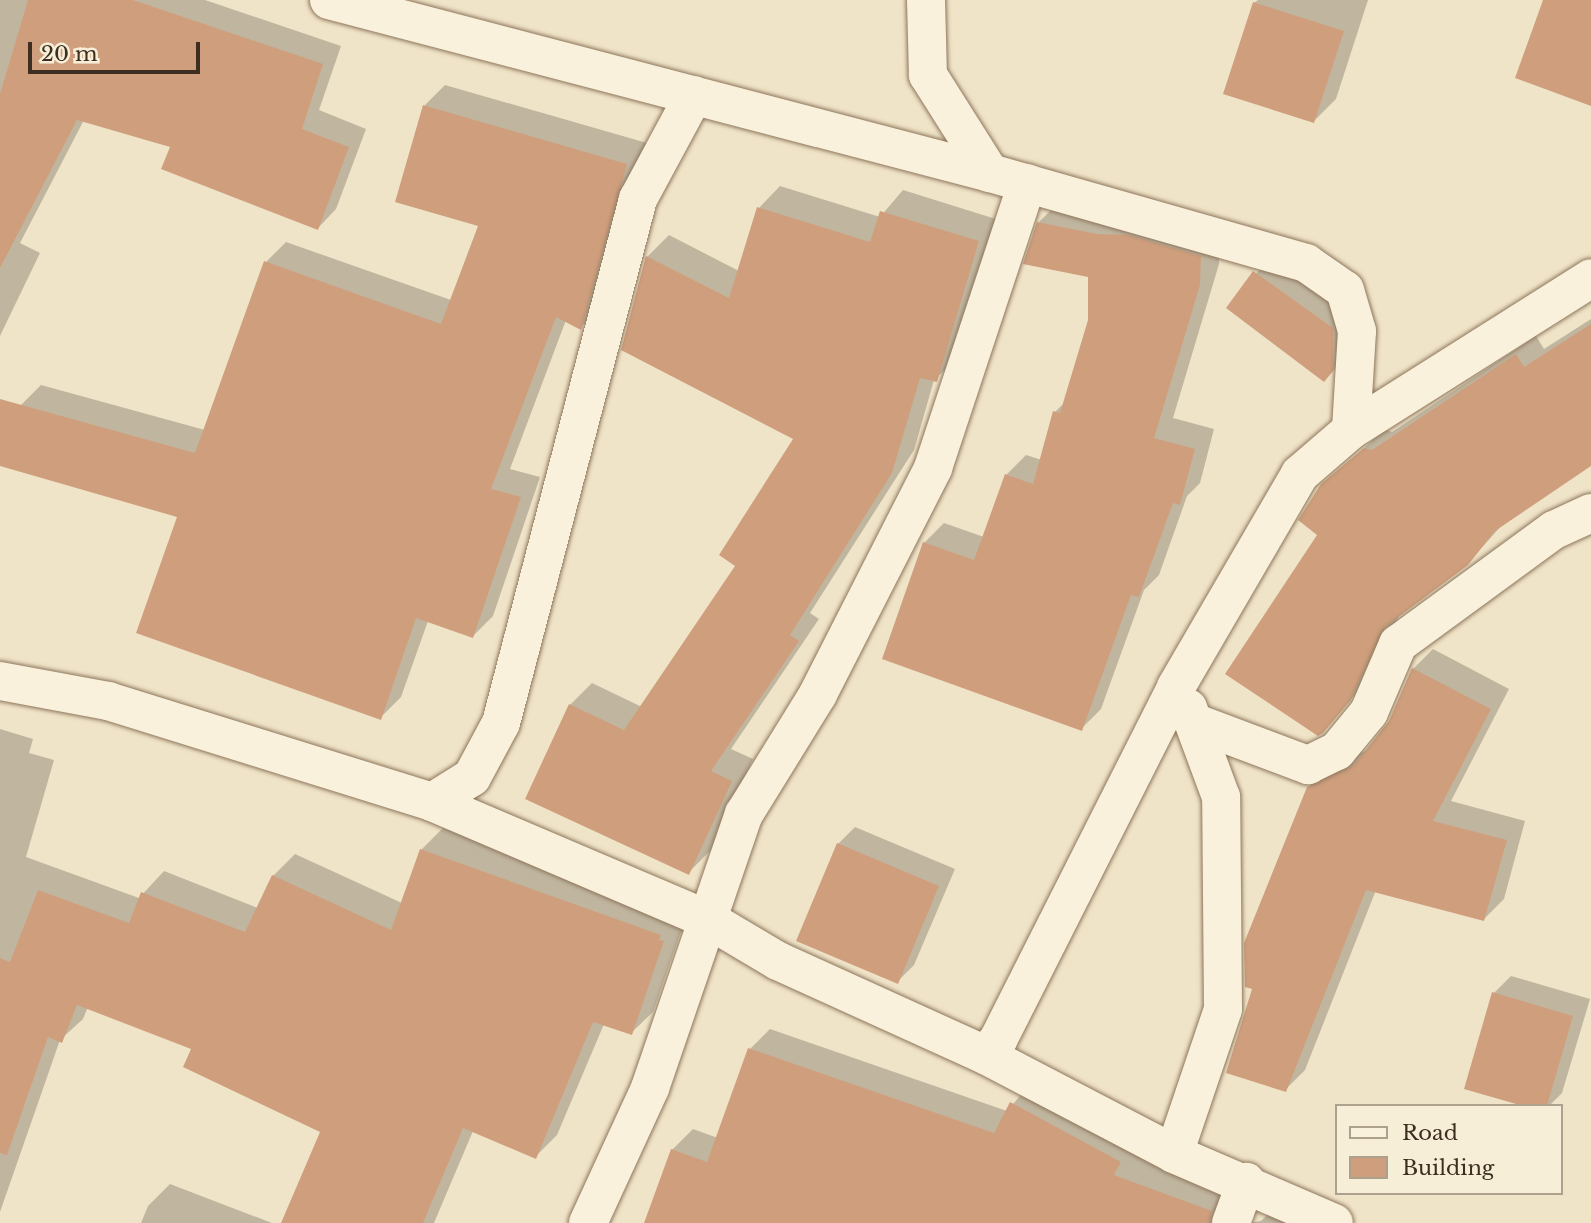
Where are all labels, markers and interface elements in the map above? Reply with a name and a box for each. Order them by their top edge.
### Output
scale bar [32,28,203,72]
text: 20 m [41,41,98,67]
legend [1336,1104,1563,1195]
text: Road [1402,1120,1458,1146]
text: Building [1402,1155,1494,1181]

